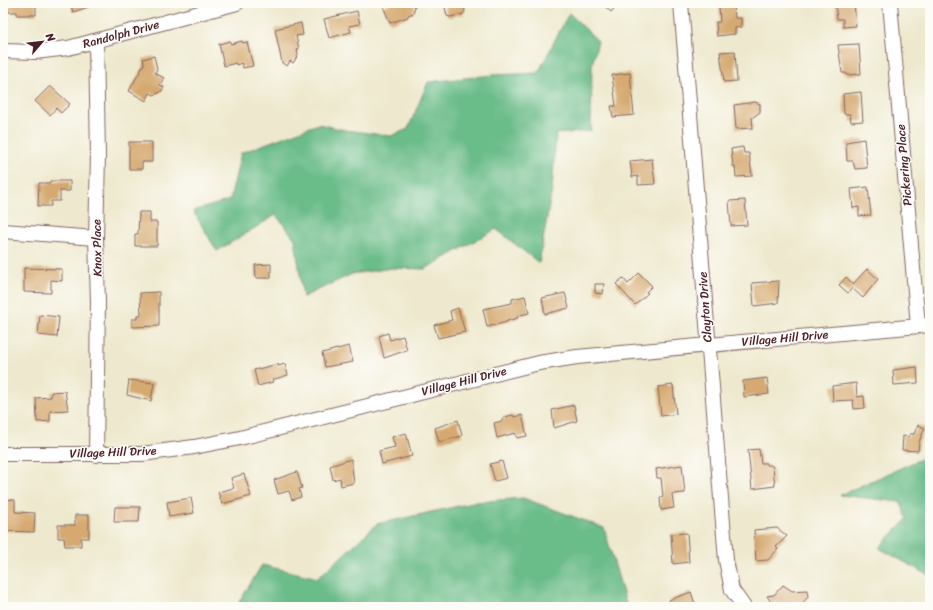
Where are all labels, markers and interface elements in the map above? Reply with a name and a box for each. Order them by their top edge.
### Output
street label: Randolph Drive [80,13,162,55]
north arrow [22,22,62,62]
text: N [40,29,61,46]
street label: Pickering Place [889,123,919,207]
street label: Knox Place [85,219,108,277]
street label: Clayton Drive [692,271,718,343]
street label: Village Hill Drive [741,323,829,353]
street label: Village Hill Drive [419,360,509,402]
street label: Village Hill Drive [69,439,157,465]

